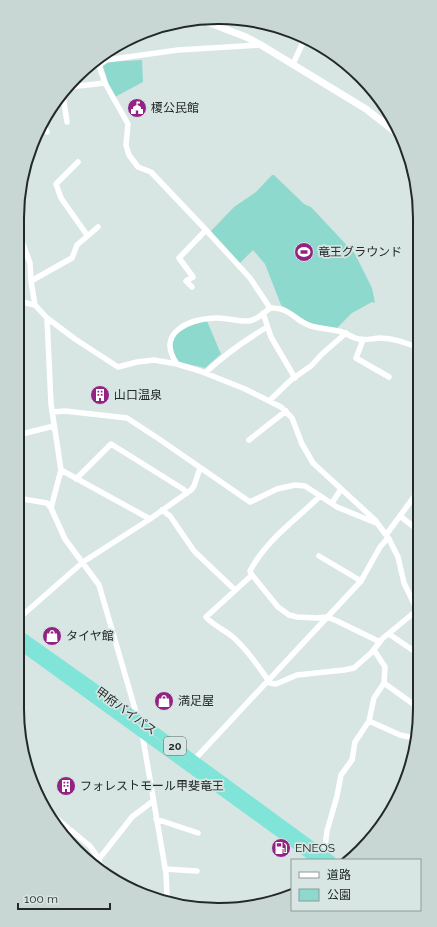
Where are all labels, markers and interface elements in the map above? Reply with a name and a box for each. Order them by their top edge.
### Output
public building icon: 榎公民館 [126,97,148,119]
place label: 榎公民館 [151,101,199,115]
sports icon: 竜王グラウンド [293,241,315,263]
place label: 竜王グラウンド [318,245,402,259]
building icon: 山口温泉 [89,384,111,406]
place label: 山口温泉 [114,388,162,402]
shop icon: タイヤ館 [41,625,63,647]
place label: タイヤ館 [66,629,114,643]
street label: 甲府バイパス [93,684,159,738]
shop icon: 満足屋 [153,690,175,712]
place label: 満足屋 [178,694,214,708]
road number: 20 [164,737,186,755]
building icon: フォレストモール甲斐竜王 [55,775,77,797]
place label: フォレストモール甲斐竜王 [80,779,224,793]
fuel station icon: ENEOS [270,837,292,859]
place label: ENEOS [295,841,335,855]
legend [291,859,421,911]
text: 道路 [327,868,351,882]
scale bar [18,885,110,911]
text: 公園 [327,888,351,902]
text: 100 m [24,892,58,906]

